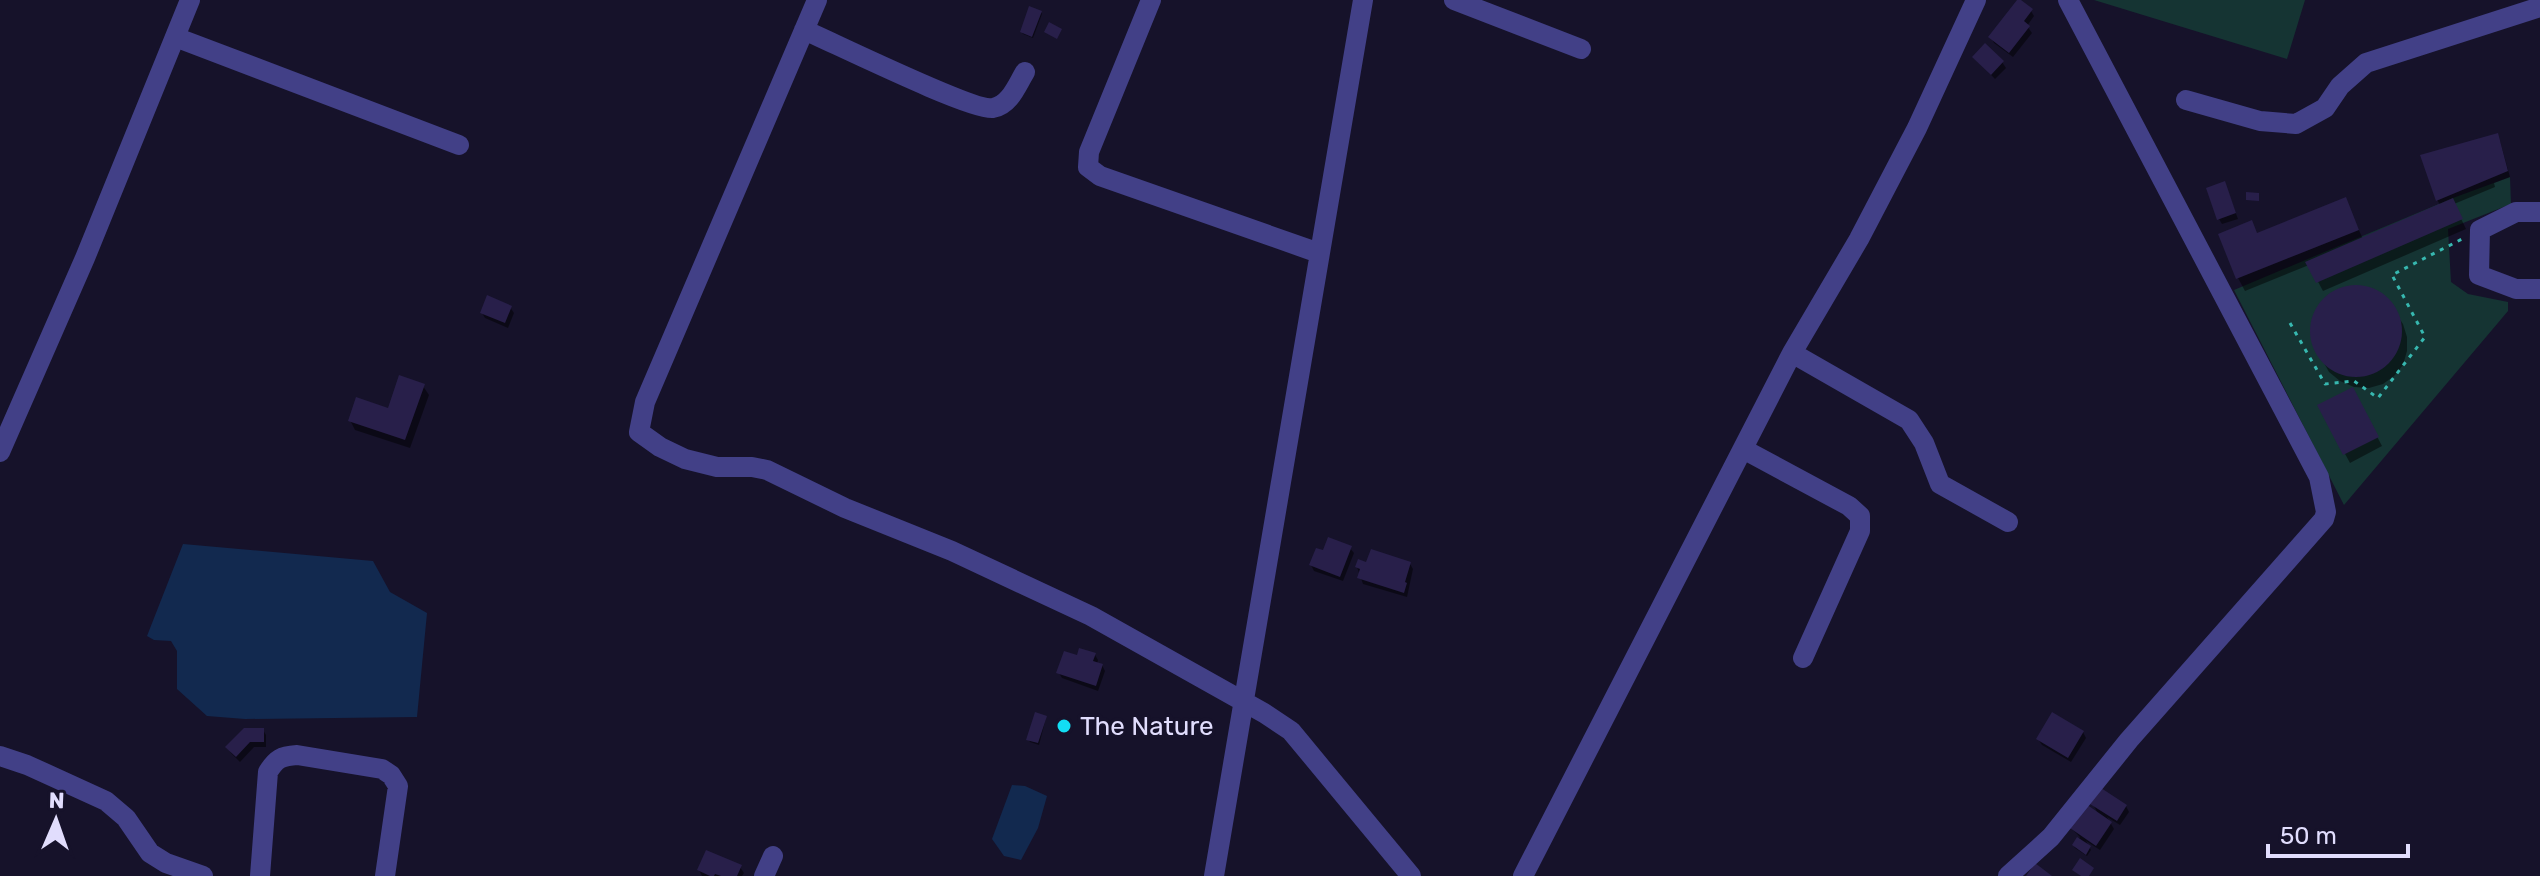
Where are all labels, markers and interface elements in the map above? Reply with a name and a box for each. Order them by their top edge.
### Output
place label: The Nature [1080,711,1214,742]
marker: The Nature [1055,717,1073,735]
north arrow [16,780,96,860]
text: N [48,787,65,814]
scale bar [2268,808,2408,858]
text: 50 m [2280,822,2337,850]

